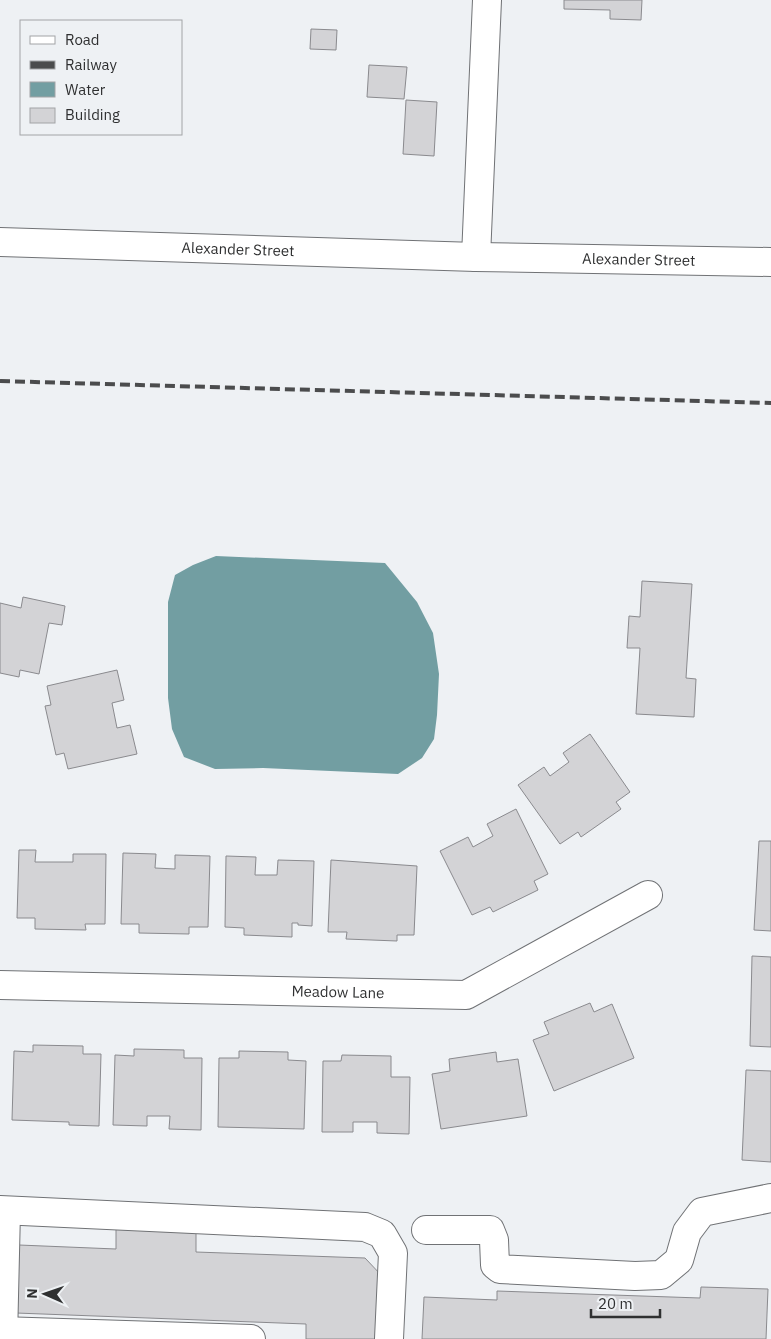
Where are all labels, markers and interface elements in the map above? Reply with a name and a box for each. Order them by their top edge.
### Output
legend [20,20,182,135]
text: Road [65,30,100,49]
text: Railway [65,55,118,74]
text: Water [65,80,106,99]
text: Building [65,105,120,124]
street label: Alexander Street [181,238,295,260]
street label: Alexander Street [582,249,695,270]
street label: Meadow Lane [291,981,385,1002]
north arrow [20,1269,70,1319]
scale bar [591,1286,660,1318]
text: N [23,1288,41,1299]
text: 20 m [598,1294,633,1313]

